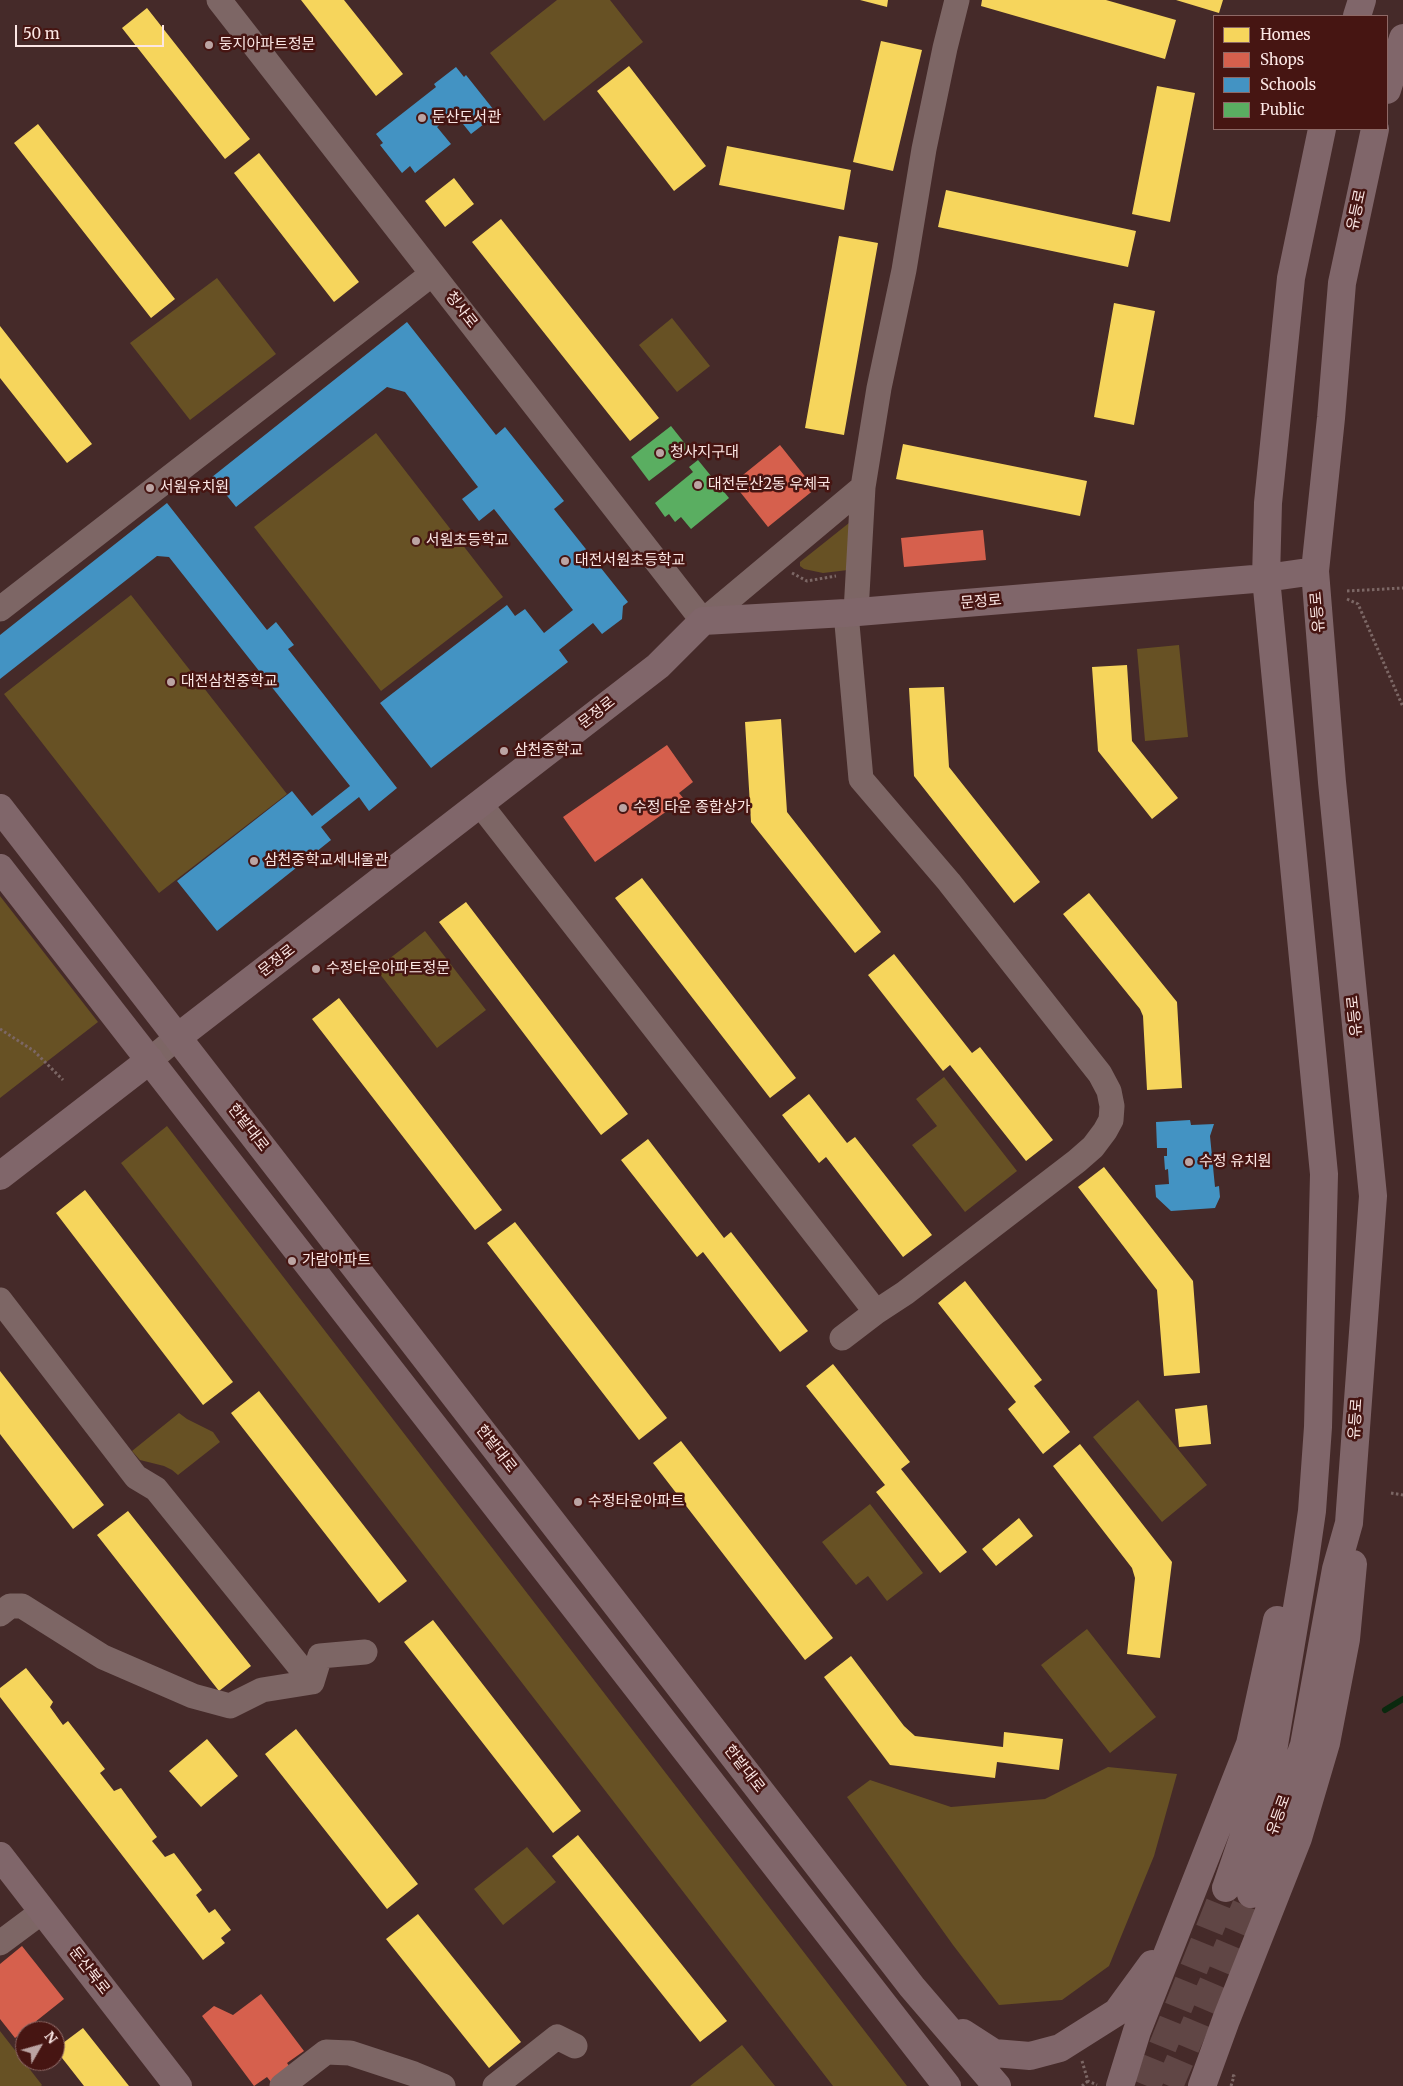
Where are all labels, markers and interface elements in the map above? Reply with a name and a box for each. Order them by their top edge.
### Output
scale bar [18,15,166,47]
legend [1213,15,1388,130]
text: 50 m [23,24,60,43]
text: Homes [1260,25,1311,44]
place label: 둥지아파트정문 [219,36,316,54]
marker: 둥지아파트정문 [203,39,215,51]
text: Shops [1260,50,1304,69]
text: Schools [1260,75,1316,94]
text: Public [1260,100,1305,119]
place label: 둔산도서관 [432,109,501,127]
marker: 둔산도서관 [416,112,428,124]
street label: 유등로 [1344,188,1370,232]
street label: 청사로 [441,288,481,332]
place label: 청사지구대 [670,444,739,462]
marker: 청사지구대 [654,447,666,459]
place label: 대전둔산2동 우체국 [708,476,831,494]
place label: 서원유치원 [160,479,229,497]
marker: 대전둔산2동 우체국 [692,479,704,491]
marker: 서원유치원 [144,482,156,494]
place label: 서원초등학교 [426,532,509,550]
marker: 서원초등학교 [410,535,422,547]
place label: 대전서원초등학교 [575,552,685,570]
marker: 대전서원초등학교 [559,555,571,567]
street label: 문정로 [960,591,1002,613]
street label: 유등로 [1307,591,1329,633]
place label: 대전삼천중학교 [181,673,278,691]
marker: 대전삼천중학교 [165,676,177,688]
street label: 문정로 [575,693,619,733]
place label: 삼천중학교 [514,742,583,760]
marker: 삼천중학교 [498,745,510,757]
place label: 수정 타운 종합상가 [633,799,751,817]
marker: 수정 타운 종합상가 [617,802,629,814]
place label: 삼천중학교세내울관 [264,852,388,870]
marker: 삼천중학교세내울관 [248,855,260,867]
street label: 문정로 [255,941,299,981]
place label: 수정타운아파트정문 [326,960,450,978]
marker: 수정타운아파트정문 [310,963,322,975]
street label: 유등로 [1344,994,1366,1038]
street label: 한밭대로 [224,1101,272,1155]
place label: 수정 유치원 [1199,1153,1272,1171]
marker: 수정 유치원 [1183,1156,1195,1168]
place label: 가람아파트 [302,1252,371,1270]
marker: 가람아파트 [286,1255,298,1267]
street label: 유등로 [1346,1398,1366,1440]
street label: 한밭대로 [472,1422,520,1476]
place label: 수정타운아파트 [588,1493,685,1511]
marker: 수정타운아파트 [572,1496,584,1508]
street label: 한밭대로 [720,1742,768,1796]
street label: 유등로 [1263,1792,1295,1838]
street label: 둔산북로 [65,1944,113,1998]
north arrow [15,2021,65,2071]
text: N [41,2027,62,2047]

